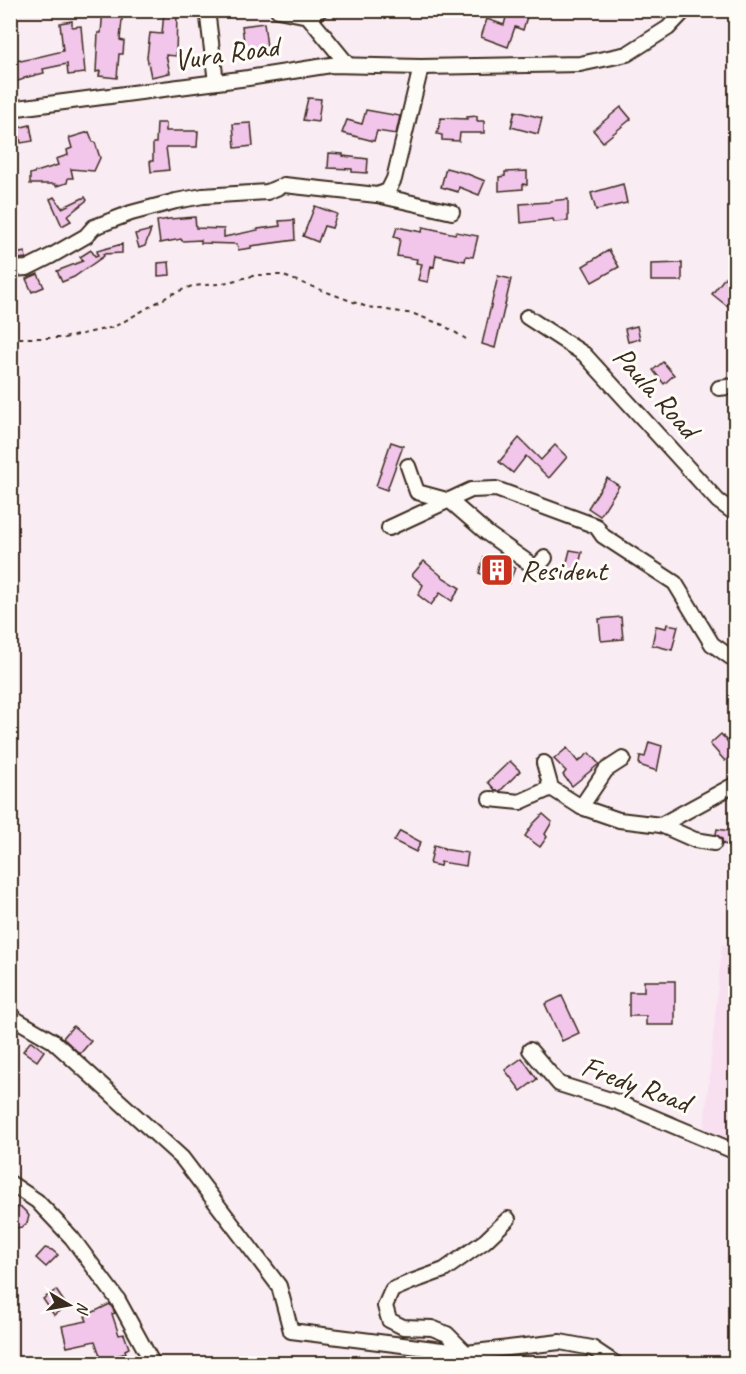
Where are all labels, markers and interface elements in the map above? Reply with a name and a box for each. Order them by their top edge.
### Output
street label: Vura Road [171,26,285,79]
street label: Paula Road [605,338,710,449]
place label: Resident [520,551,609,589]
building icon: Resident [479,552,515,588]
street label: Fredy Road [577,1047,699,1123]
north arrow [39,1275,99,1335]
text: N [72,1301,93,1317]

